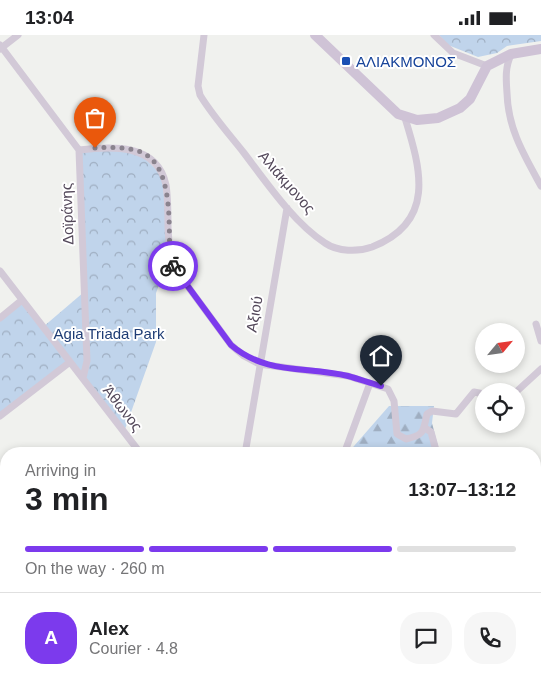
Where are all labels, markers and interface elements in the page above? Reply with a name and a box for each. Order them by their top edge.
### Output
text: 13:04 [25,7,74,28]
place label: ΑΛΙΑΚΜΟΝΟΣ [356,53,456,70]
marker: ΑΛΙΑΚΜΟΝΟΣ [340,55,352,67]
pin [74,97,116,148]
icon: bag [81,104,109,132]
street label: Αλιάκμονος [255,147,319,217]
street label: Δοϊράνης [57,183,77,245]
courier [148,241,198,291]
icon: bike [159,252,187,280]
street label: Αξιού [242,294,266,334]
north arrow [475,323,525,373]
map controls [475,323,525,433]
park label: Agia Triada Park [54,325,165,342]
pin [360,335,402,386]
icon: home [367,342,395,370]
street label: Άθωνος [100,382,146,434]
button: locate [475,383,525,433]
text: Arriving in [25,462,96,479]
text: 13:07–13:12 [408,479,516,500]
text: 3 min [25,481,109,517]
text: On the way · 260 m [25,560,165,577]
button: chat [400,612,452,664]
button: phone [464,612,516,664]
text: Alex [89,618,129,639]
text: A [44,627,58,648]
text: Courier · 4.8 [89,640,178,657]

